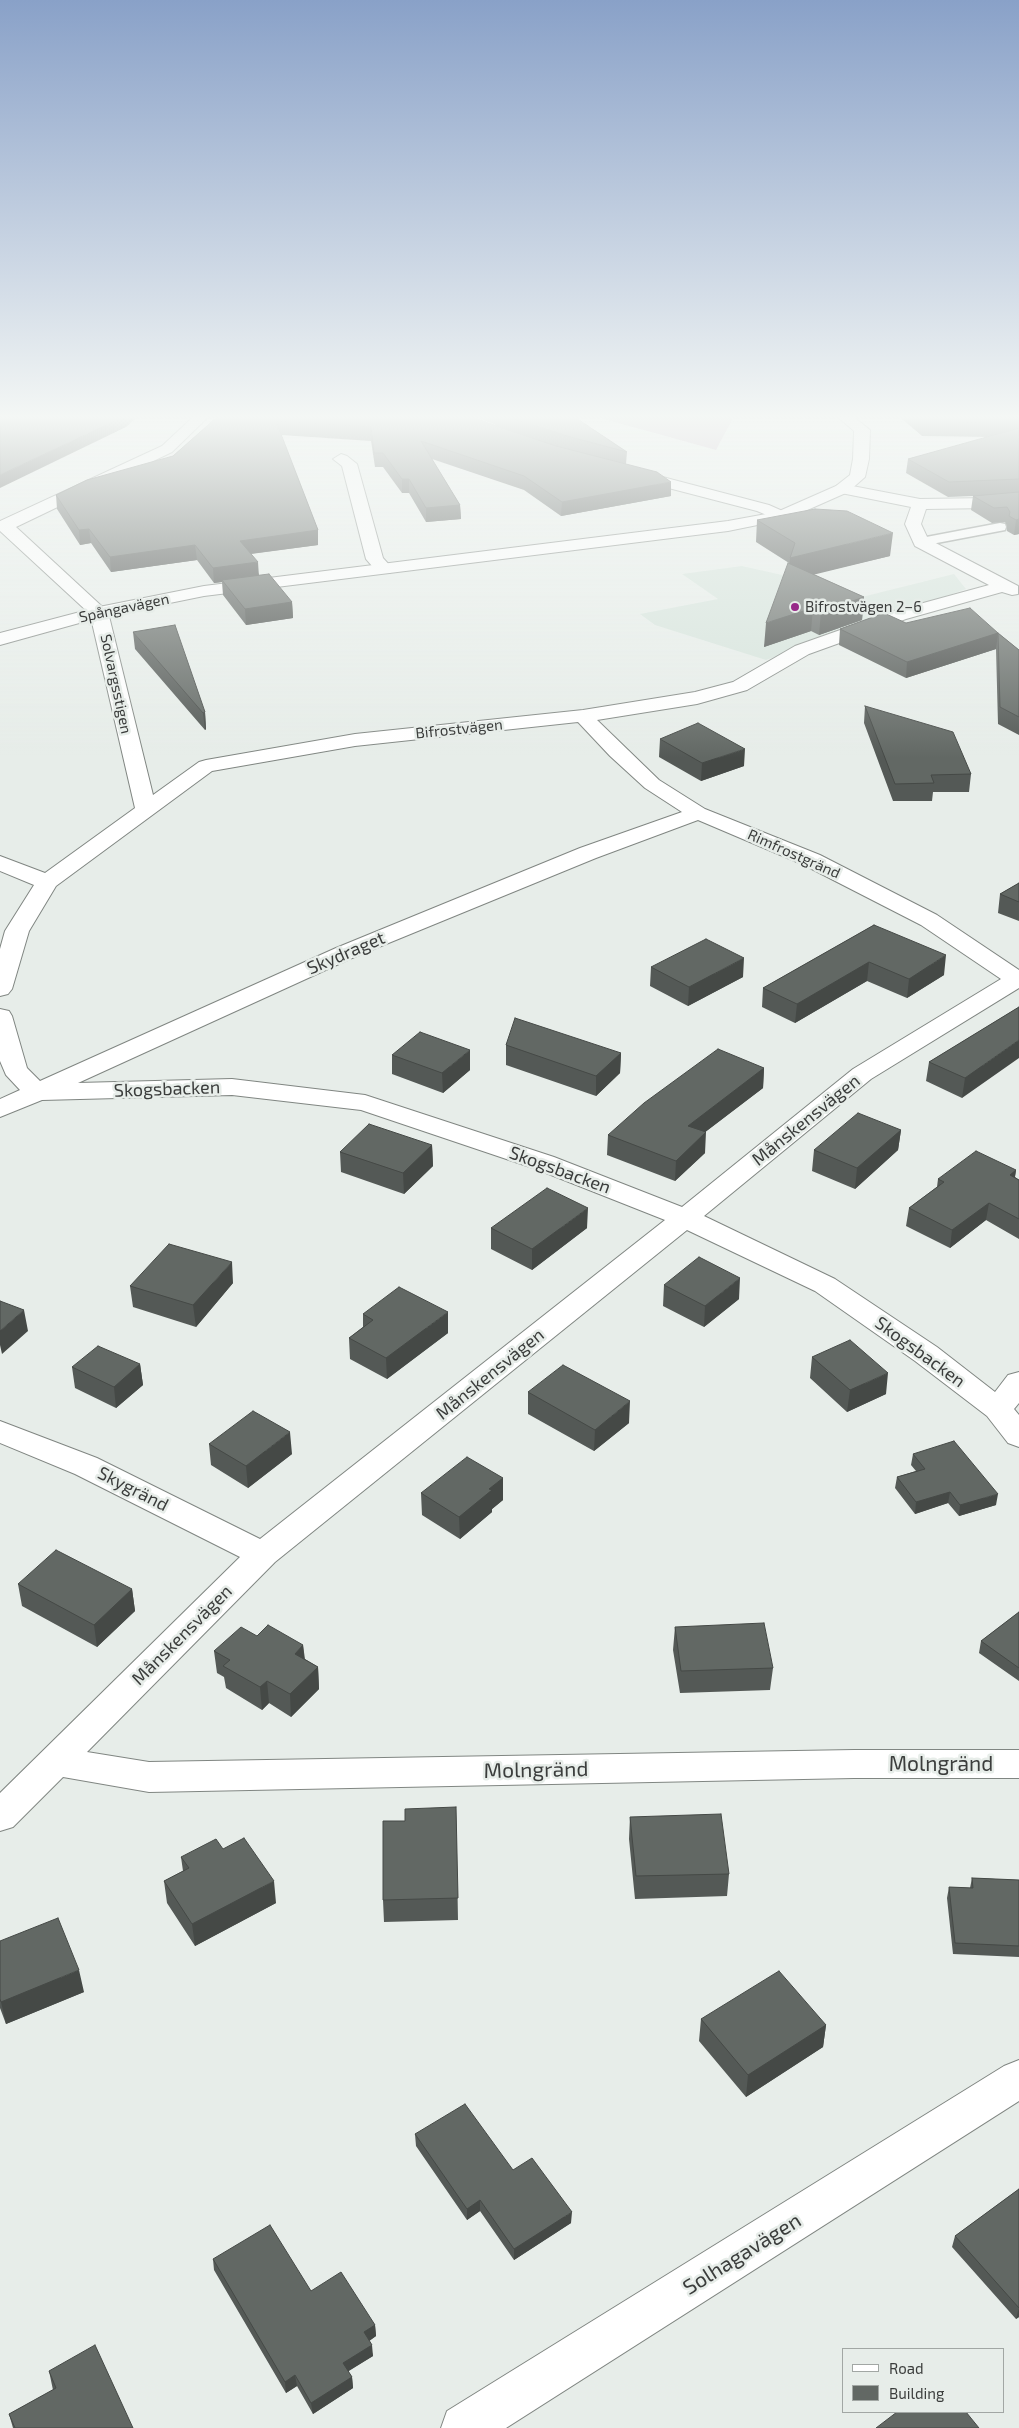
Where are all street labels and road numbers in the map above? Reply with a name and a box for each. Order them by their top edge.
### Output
street label: Spångavägen [77,590,171,626]
street label: Solvargsstigen [97,633,135,735]
street label: Bifrostvägen [415,715,503,743]
street label: Rimfrostgränd [745,826,843,882]
street label: Skydraget [304,927,388,979]
street label: Månskensvägen [748,1070,864,1170]
street label: Skogsbacken [113,1076,221,1102]
street label: Skogsbacken [506,1142,614,1198]
street label: Skogsbacken [871,1312,969,1392]
street label: Månskensvägen [432,1324,548,1424]
street label: Skygränd [94,1462,172,1516]
street label: Månskensvägen [127,1580,237,1690]
street label: Molngränd [889,1751,993,1777]
street label: Molngränd [483,1756,589,1784]
street label: Solhagavägen [678,2208,806,2300]

